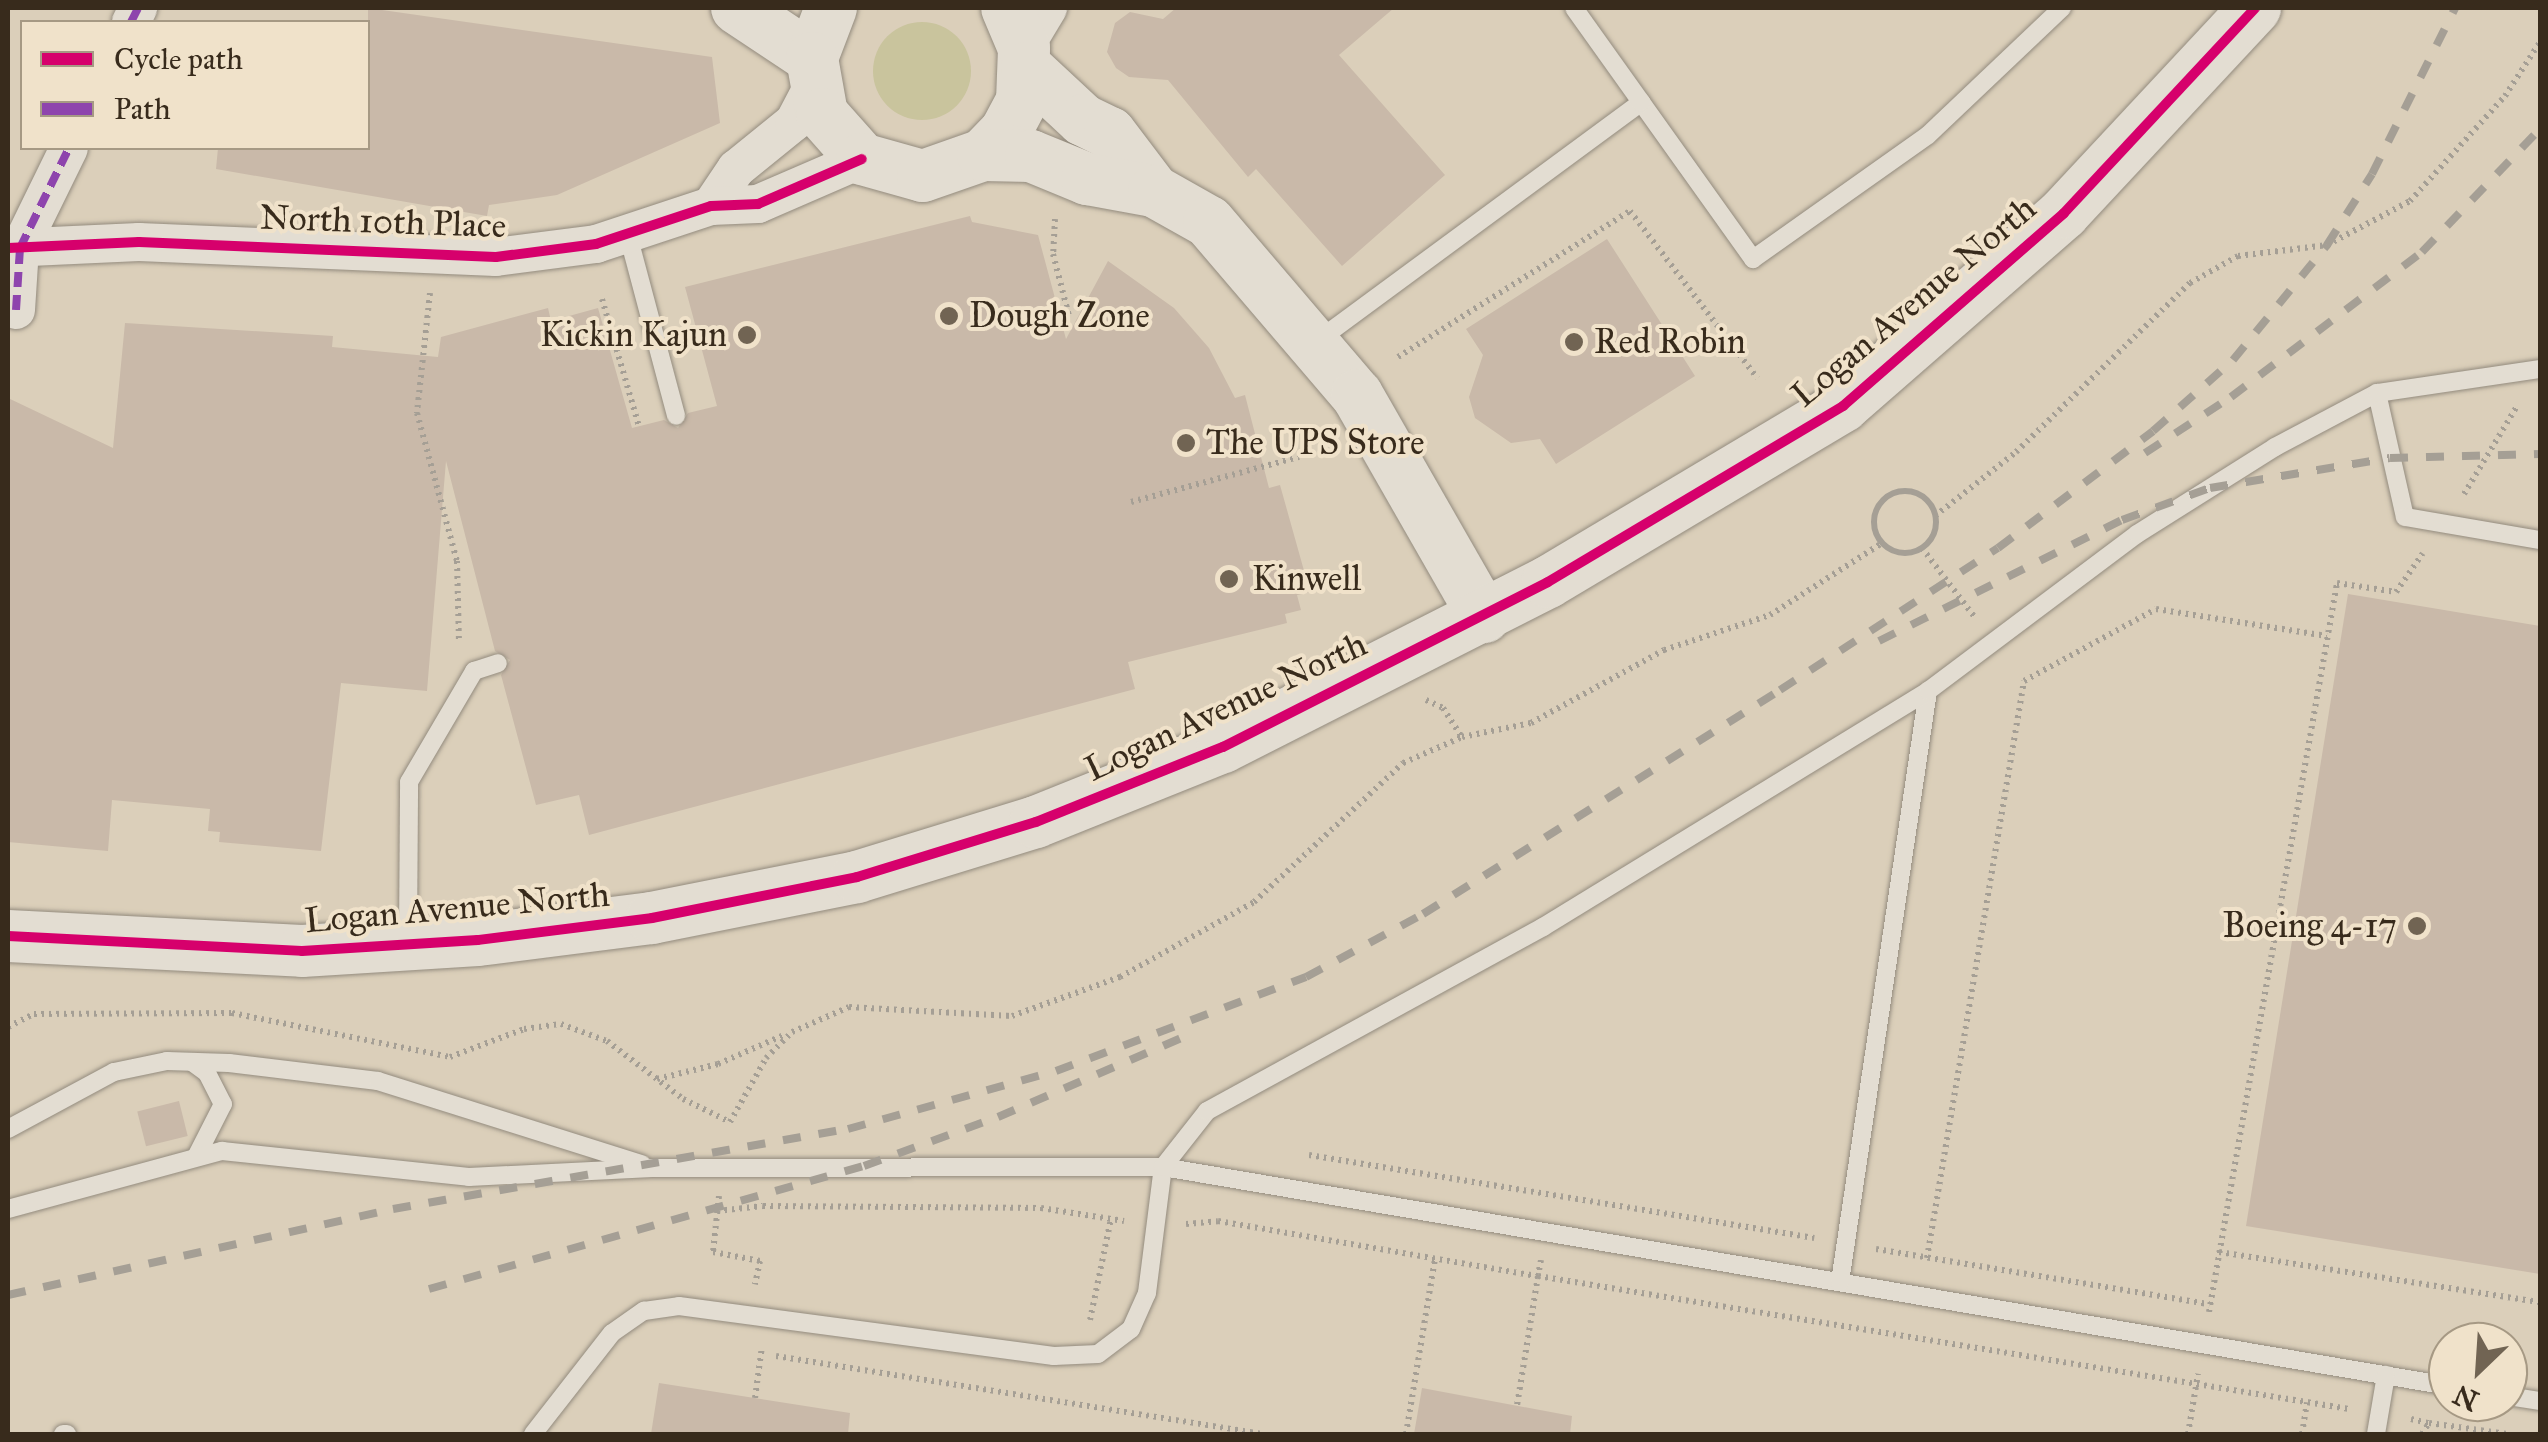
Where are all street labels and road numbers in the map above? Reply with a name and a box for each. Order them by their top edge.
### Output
street label: Logan Avenue North [1783,188,2045,416]
street label: North 10th Place [259,197,507,247]
street label: Logan Avenue North [1079,623,1373,791]
street label: Logan Avenue North [303,874,611,942]

